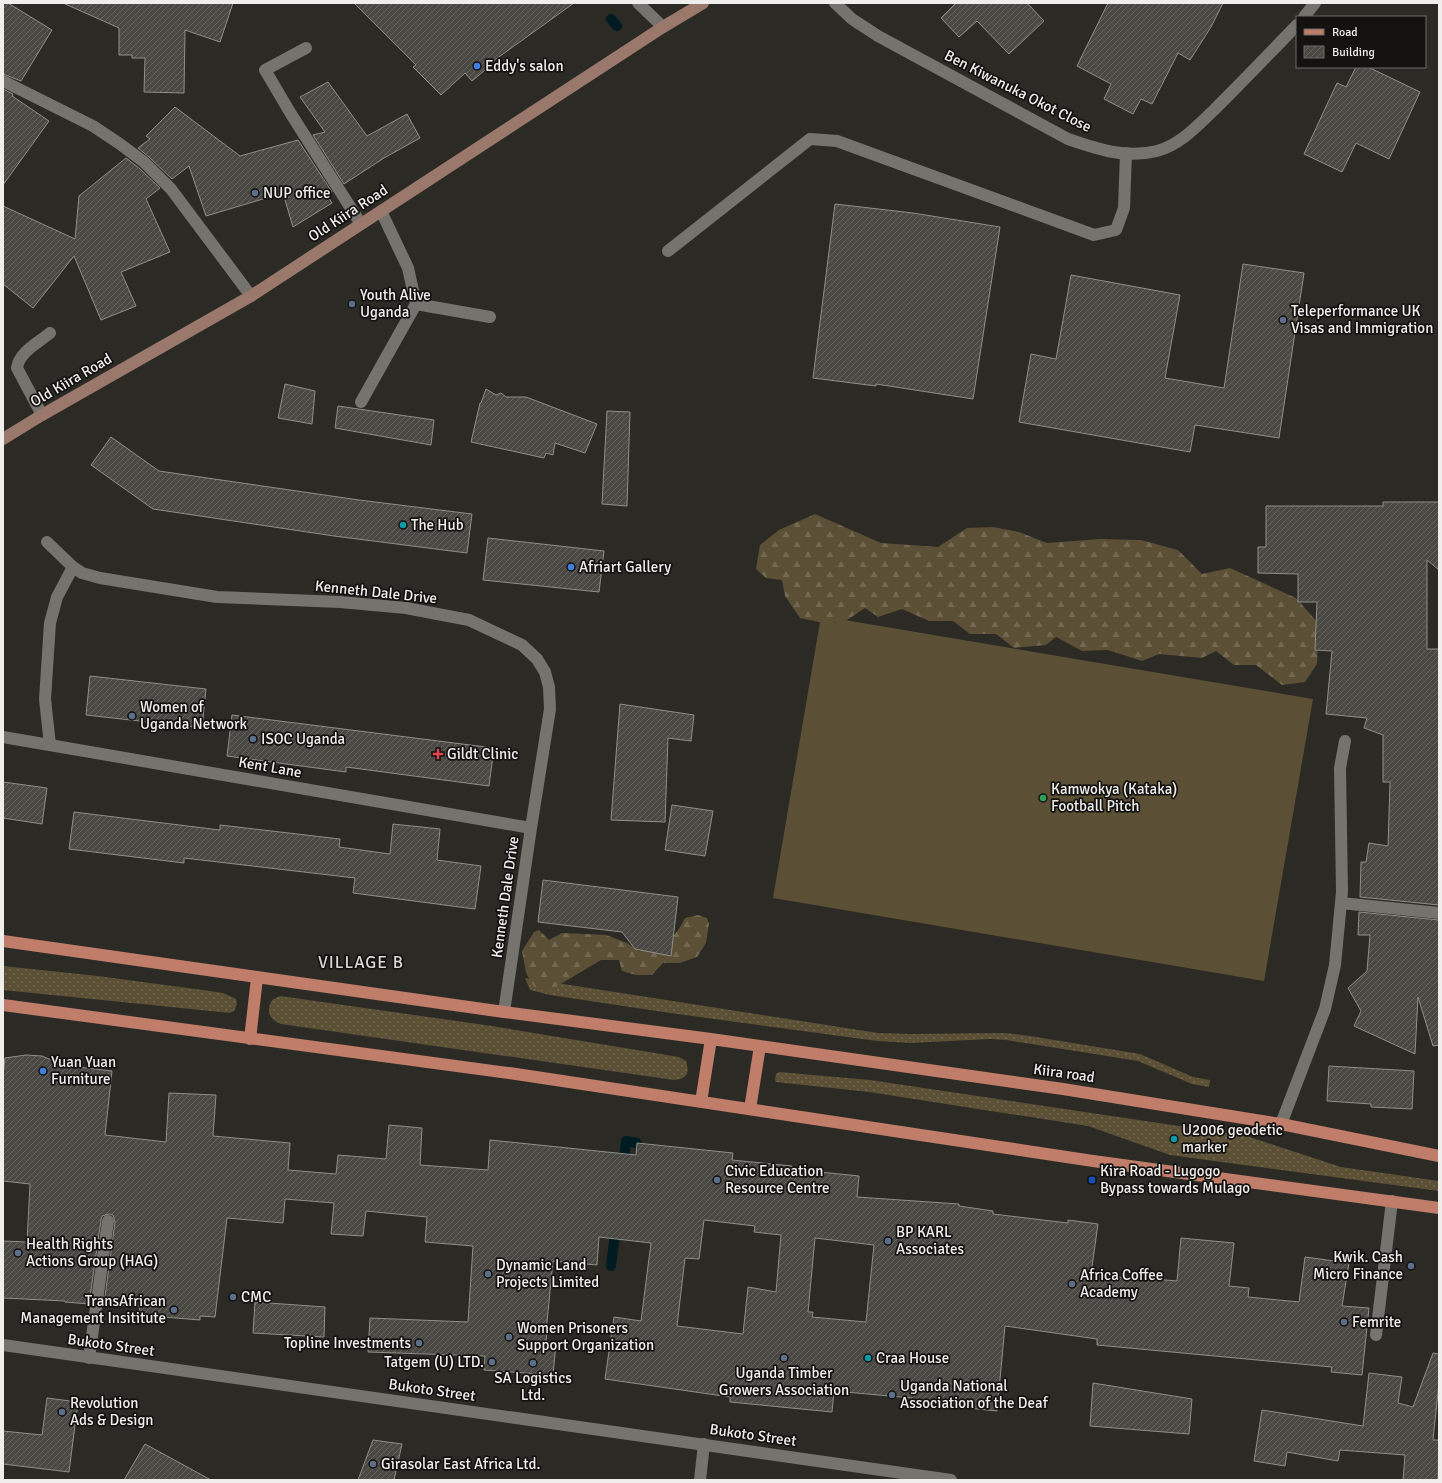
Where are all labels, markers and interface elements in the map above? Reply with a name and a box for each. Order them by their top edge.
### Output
legend [1296,16,1426,68]
text: Road [1332,25,1358,40]
text: Building [1332,45,1375,60]
street label: Ben Kiwanuka Okot Close [942,46,1094,136]
place label: Eddy's salon [485,57,564,75]
marker: Eddy's salon [472,61,482,71]
street label: Old Kiira Road [305,181,391,245]
place label: NUP office [263,184,331,202]
marker: NUP office [250,188,260,198]
place label: Youth Alive Uganda [360,286,431,321]
marker: Youth Alive Uganda [347,299,357,309]
place label: Teleperformance UK Visas and Immigration [1291,302,1433,337]
marker: Teleperformance UK Visas and Immigration [1278,315,1288,325]
street label: Old Kiira Road [27,349,115,411]
place label: The Hub [411,516,464,534]
marker: The Hub [398,520,408,530]
place label: Afriart Gallery [579,558,671,576]
marker: Afriart Gallery [566,562,576,572]
street label: Kenneth Dale Drive [314,577,438,607]
place label: Women of Uganda Network [140,698,248,733]
marker: Women of Uganda Network [127,711,137,721]
place label: ISOC Uganda [261,730,345,748]
marker: ISOC Uganda [248,734,258,744]
place label: Gildt Clinic [447,745,518,763]
marker: Gildt Clinic [432,748,444,760]
street label: Kent Lane [237,753,303,781]
place label: Kamwokya (Kataka) Football Pitch [1051,780,1177,815]
marker: Kamwokya (Kataka) Football Pitch [1038,793,1048,803]
street label: Kenneth Dale Drive [488,835,522,959]
district label: VILLAGE B [318,952,404,973]
place label: Yuan Yuan Furniture [51,1053,116,1088]
street label: Kiira road [1032,1060,1096,1086]
marker: Yuan Yuan Furniture [38,1066,48,1076]
place label: U2006 geodetic marker [1182,1121,1283,1156]
marker: U2006 geodetic marker [1169,1134,1179,1144]
place label: Civic Education Resource Centre [725,1162,830,1197]
place label: Kira Road - Lugogo Bypass towards Mulago [1100,1162,1250,1197]
marker: Civic Education Resource Centre [712,1175,722,1185]
marker: Kira Road - Lugogo Bypass towards Mulago [1087,1175,1097,1185]
place label: BP KARL Associates [896,1223,964,1258]
place label: Health Rights Actions Group (HAG) [26,1235,158,1270]
marker: BP KARL Associates [883,1236,893,1246]
marker: Health Rights Actions Group (HAG) [13,1248,23,1258]
place label: Kwik. Cash Micro Finance [1313,1248,1403,1283]
place label: Dynamic Land Projects Limited [496,1256,599,1291]
marker: Kwik. Cash Micro Finance [1406,1261,1416,1271]
place label: Africa Coffee Academy [1080,1266,1163,1301]
marker: Dynamic Land Projects Limited [483,1269,493,1279]
marker: Africa Coffee Academy [1067,1279,1077,1289]
place label: CMC [241,1288,271,1306]
place label: TransAfrican Management Insititute [20,1292,166,1327]
marker: CMC [228,1292,238,1302]
marker: TransAfrican Management Insititute [169,1305,179,1315]
place label: Femrite [1352,1313,1401,1331]
marker: Femrite [1339,1317,1349,1327]
place label: Women Prisoners Support Organization [517,1319,654,1354]
street label: Bukoto Street [66,1330,156,1360]
marker: Women Prisoners Support Organization [504,1332,514,1342]
place label: Topline Investments [284,1334,411,1352]
marker: Topline Investments [414,1338,424,1348]
place label: Craa House [876,1349,949,1367]
place label: Tatgem (U) LTD. [384,1353,484,1371]
marker: Uganda Timber Growers Association [779,1353,789,1363]
marker: Craa House [863,1353,873,1363]
marker: Tatgem (U) LTD. [487,1357,497,1367]
marker: SA Logistics Ltd. [528,1358,538,1368]
place label: Uganda Timber Growers Association [719,1364,849,1399]
place label: SA Logistics Ltd. [494,1369,572,1404]
street label: Bukoto Street [387,1375,477,1405]
place label: Uganda National Association of the Deaf [900,1377,1049,1412]
marker: Uganda National Association of the Deaf [887,1390,897,1400]
place label: Revolution Ads & Design [70,1394,154,1429]
marker: Revolution Ads & Design [57,1407,67,1417]
street label: Bukoto Street [708,1420,798,1450]
place label: Girasolar East Africa Ltd. [381,1455,540,1473]
marker: Girasolar East Africa Ltd. [368,1459,378,1469]

